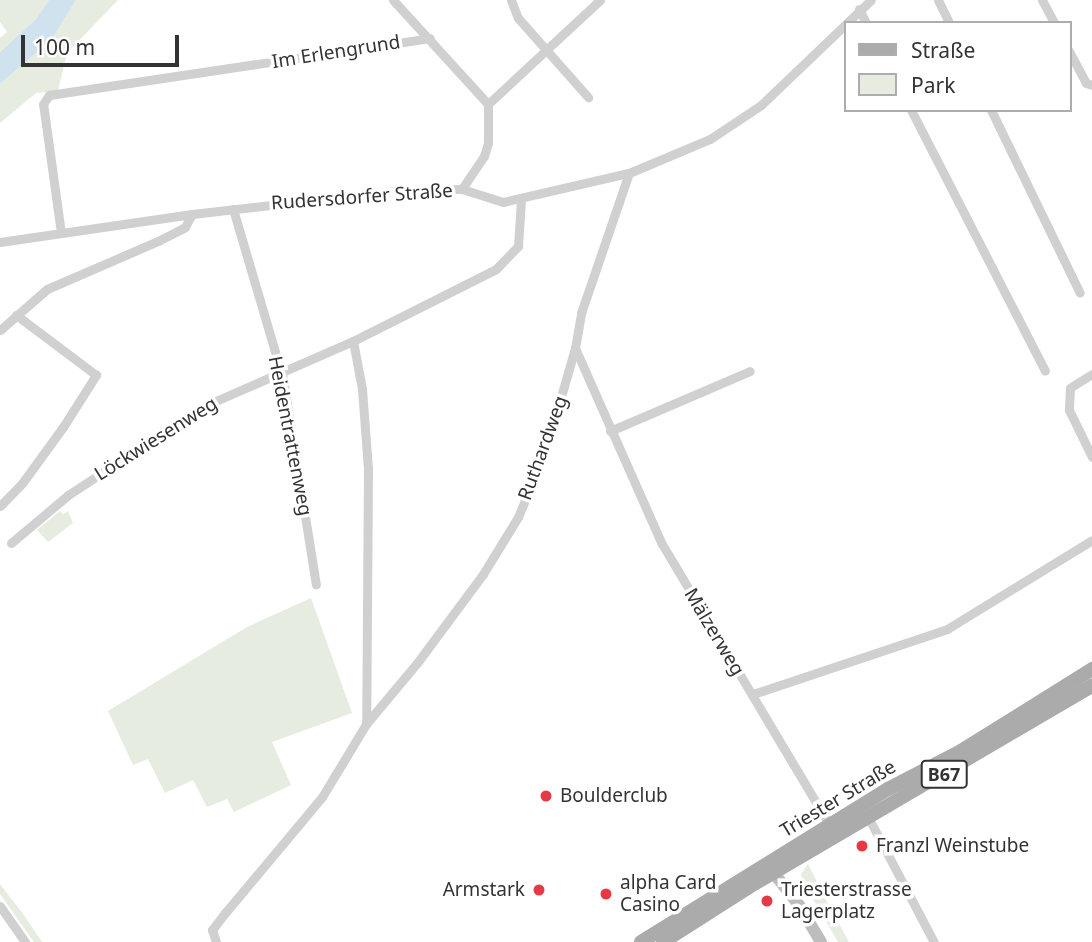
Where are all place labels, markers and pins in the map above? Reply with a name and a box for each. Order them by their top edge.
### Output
place label: Boulderclub [560,785,668,807]
marker: Boulderclub [538,788,554,804]
place label: Franzl Weinstube [876,835,1029,857]
marker: Franzl Weinstube [854,838,870,854]
place label: alpha Card Casino [620,872,716,916]
place label: Armstark [443,879,525,901]
place label: Triesterstrasse Lagerplatz [781,879,912,923]
marker: Armstark [531,882,547,898]
marker: alpha Card Casino [598,886,614,902]
marker: Triesterstrasse Lagerplatz [759,893,775,909]

